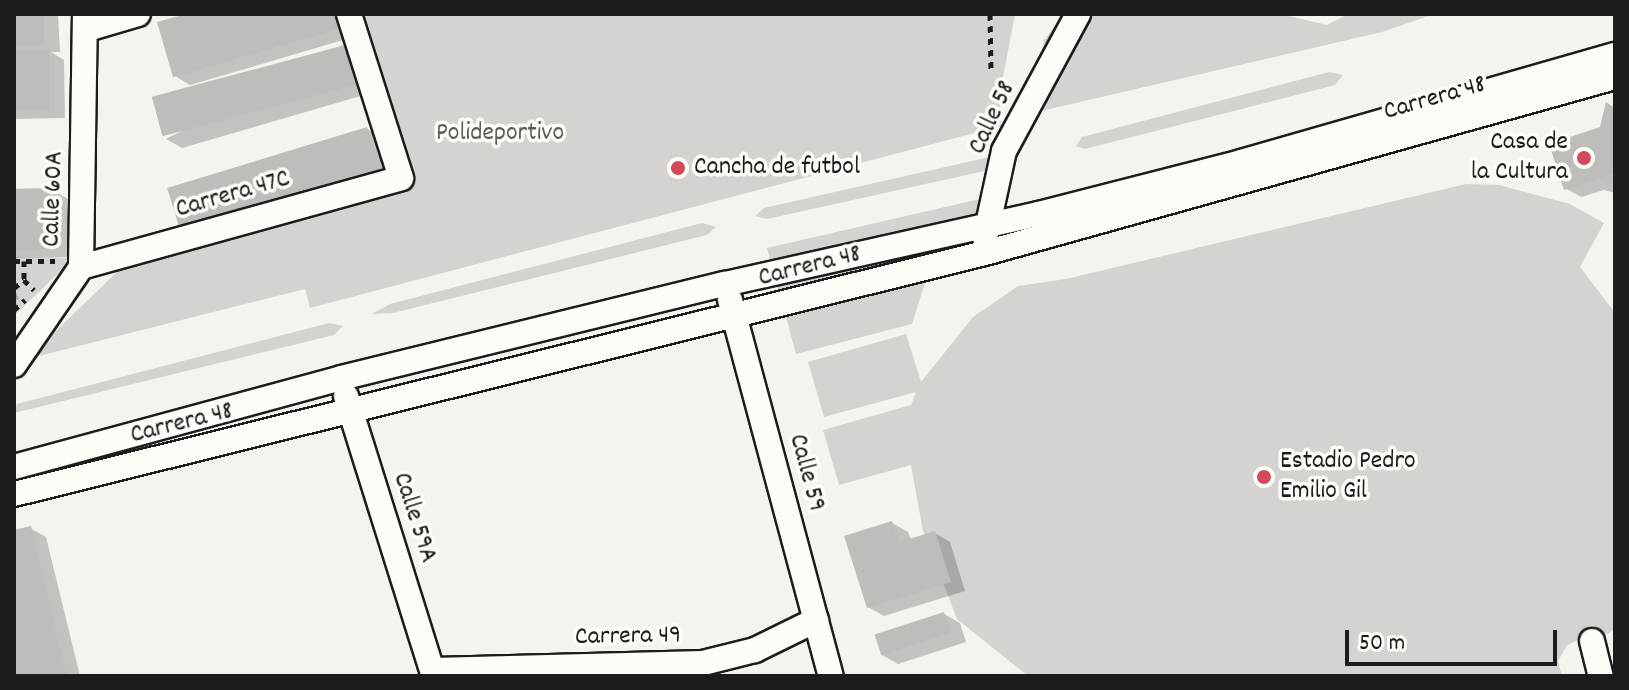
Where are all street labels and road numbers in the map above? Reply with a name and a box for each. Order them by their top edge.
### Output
street label: Carrera 48 [1380,70,1490,128]
street label: Calle 58 [963,76,1023,160]
street label: Calle 60A [37,151,71,247]
street label: Carrera 47C [172,164,294,226]
street label: Carrera 48 [755,239,865,295]
street label: Carrera 48 [127,396,237,452]
street label: Calle 59 [781,431,831,515]
street label: Calle 59A [385,469,443,567]
street label: Carrera 49 [575,620,681,654]

